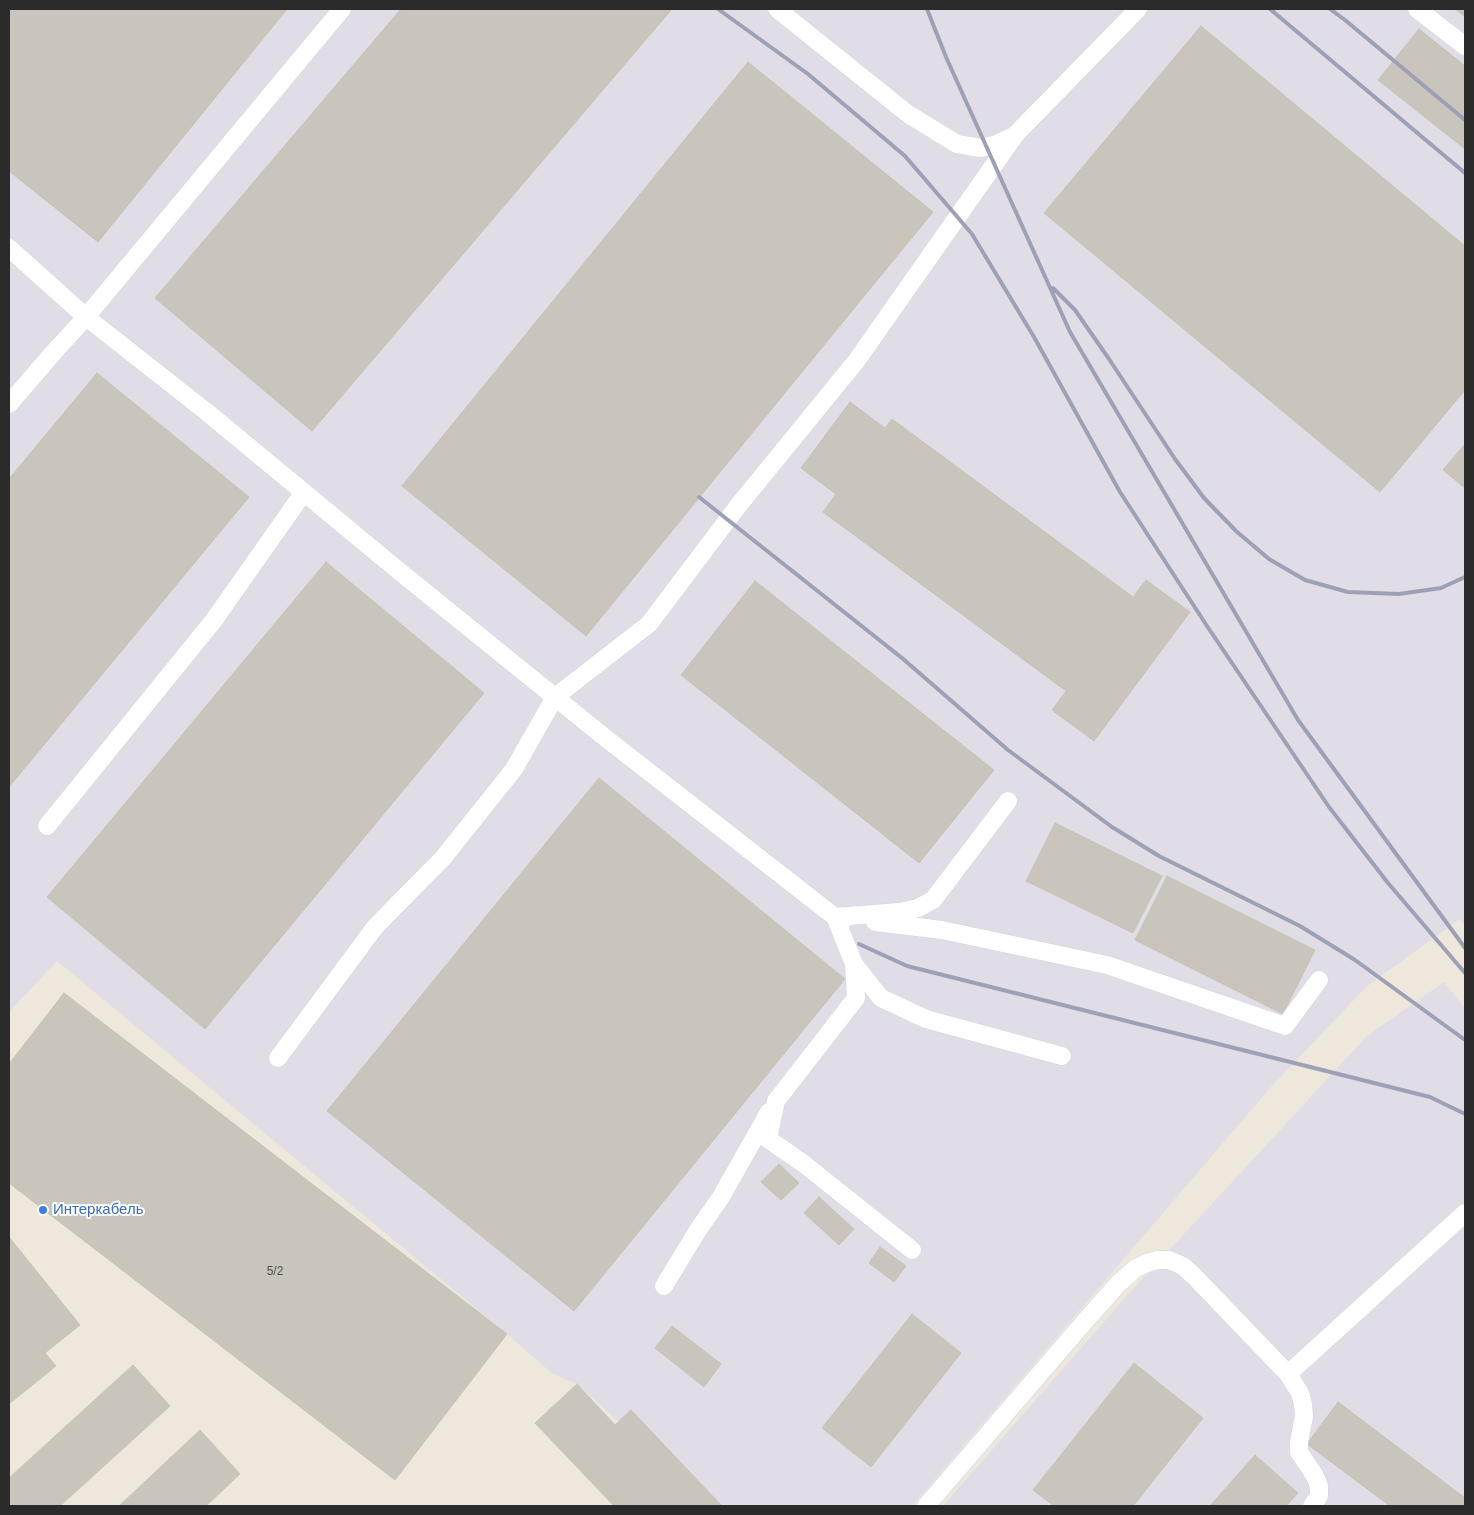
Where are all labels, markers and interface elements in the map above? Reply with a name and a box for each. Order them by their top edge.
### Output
place label: Интеркабель [53,1201,144,1219]
marker: Интеркабель [37,1204,49,1216]
house number: 5/2 [267,1265,283,1279]

